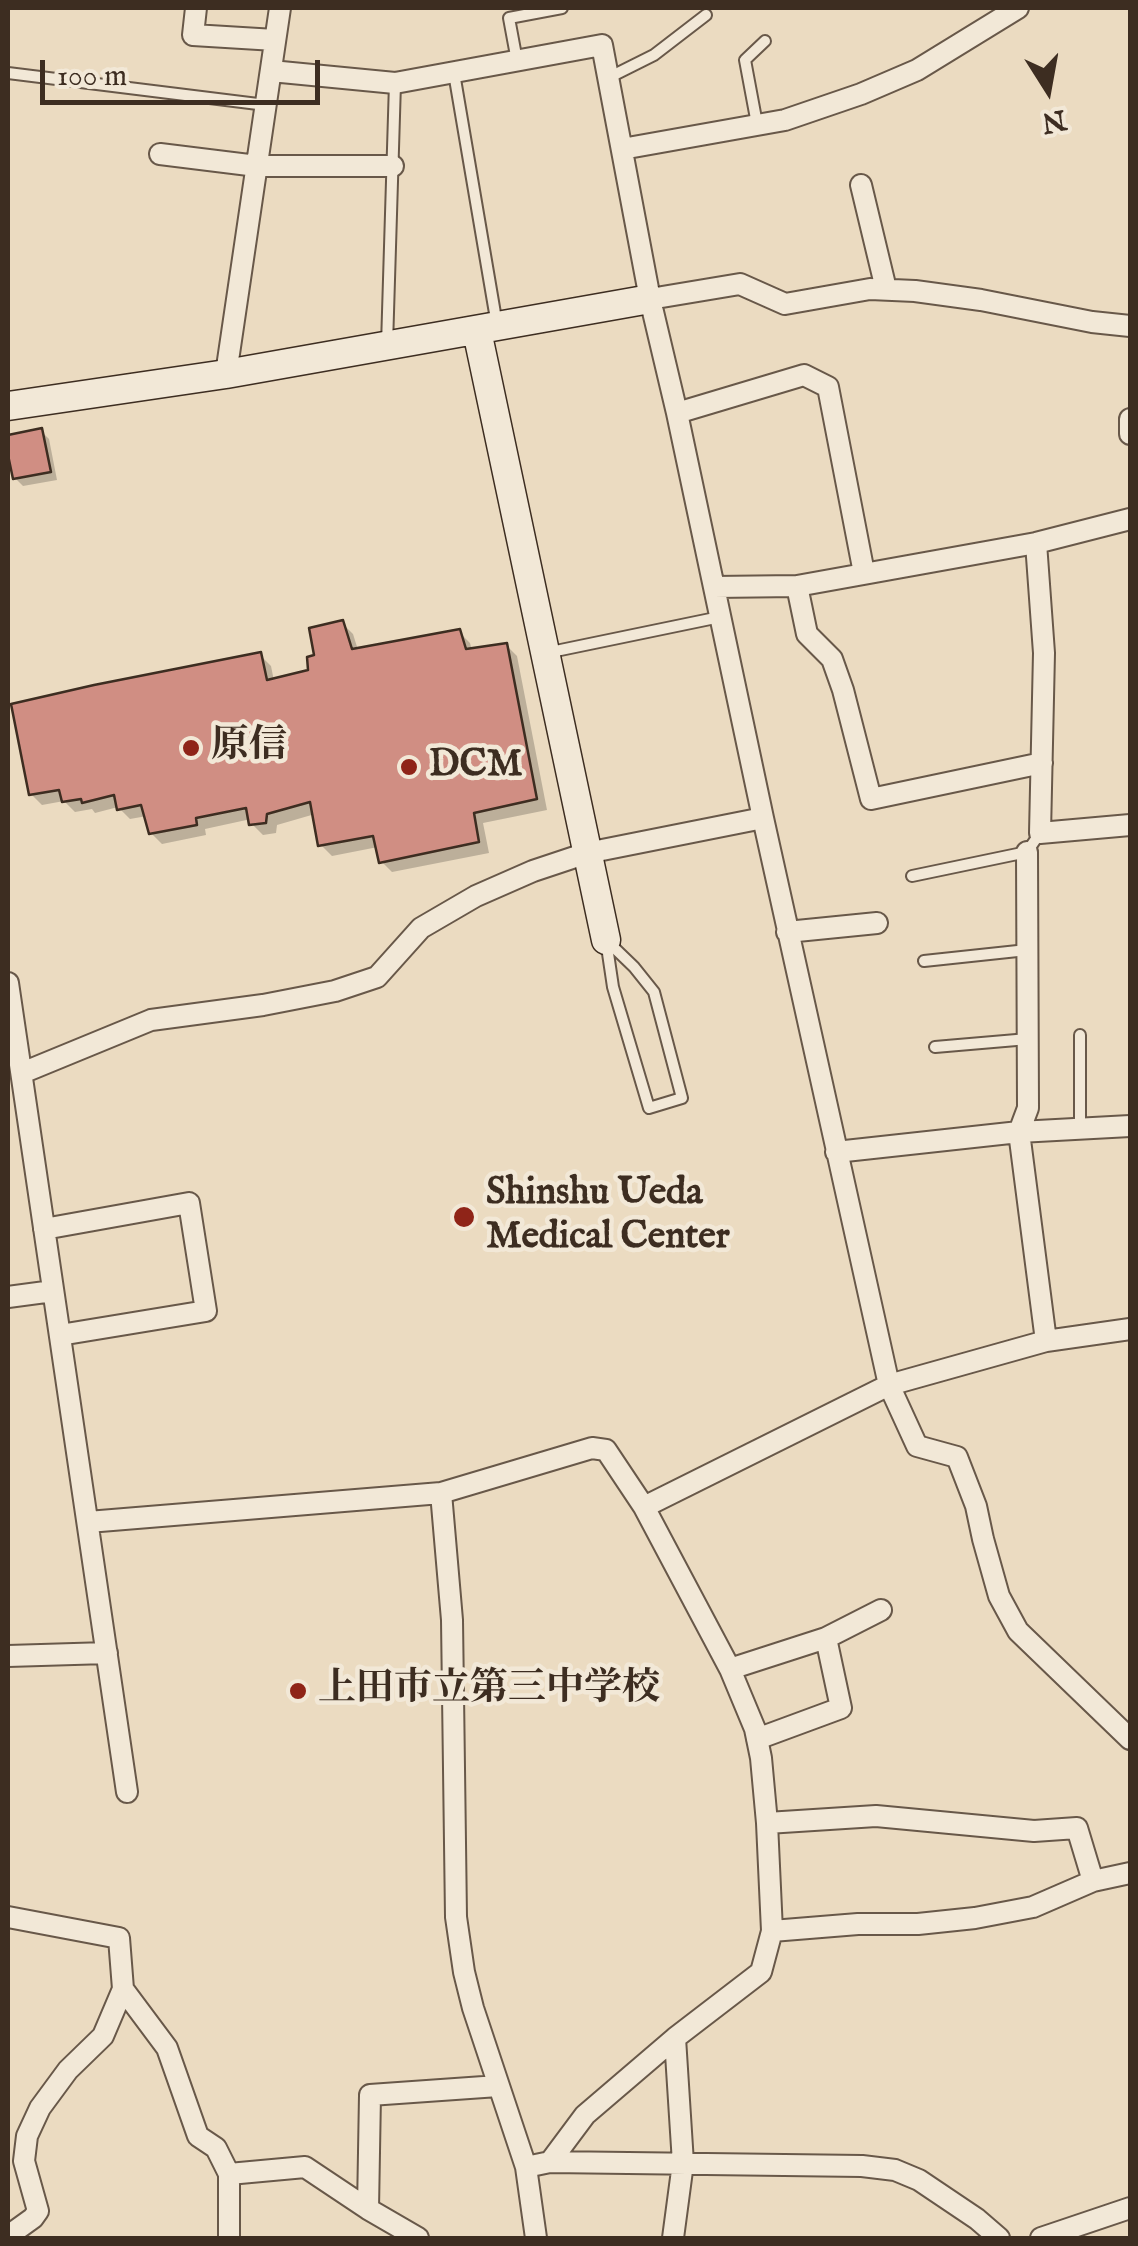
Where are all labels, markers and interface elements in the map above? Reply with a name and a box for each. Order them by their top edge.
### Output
scale bar [45,40,325,102]
north arrow [998,40,1098,140]
text: 100 m [57,58,127,96]
text: N [1039,100,1069,139]
place label: 原信 [211,725,287,771]
marker: 原信 [180,737,202,759]
place label: DCM [429,744,522,790]
marker: DCM [398,756,420,778]
place label: Shinshu Ueda Medical Center [486,1172,730,1262]
marker: Shinshu Ueda Medical Center [451,1204,477,1230]
place label: 上田市立第三中学校 [318,1668,660,1714]
marker: 上田市立第三中学校 [287,1680,309,1702]

